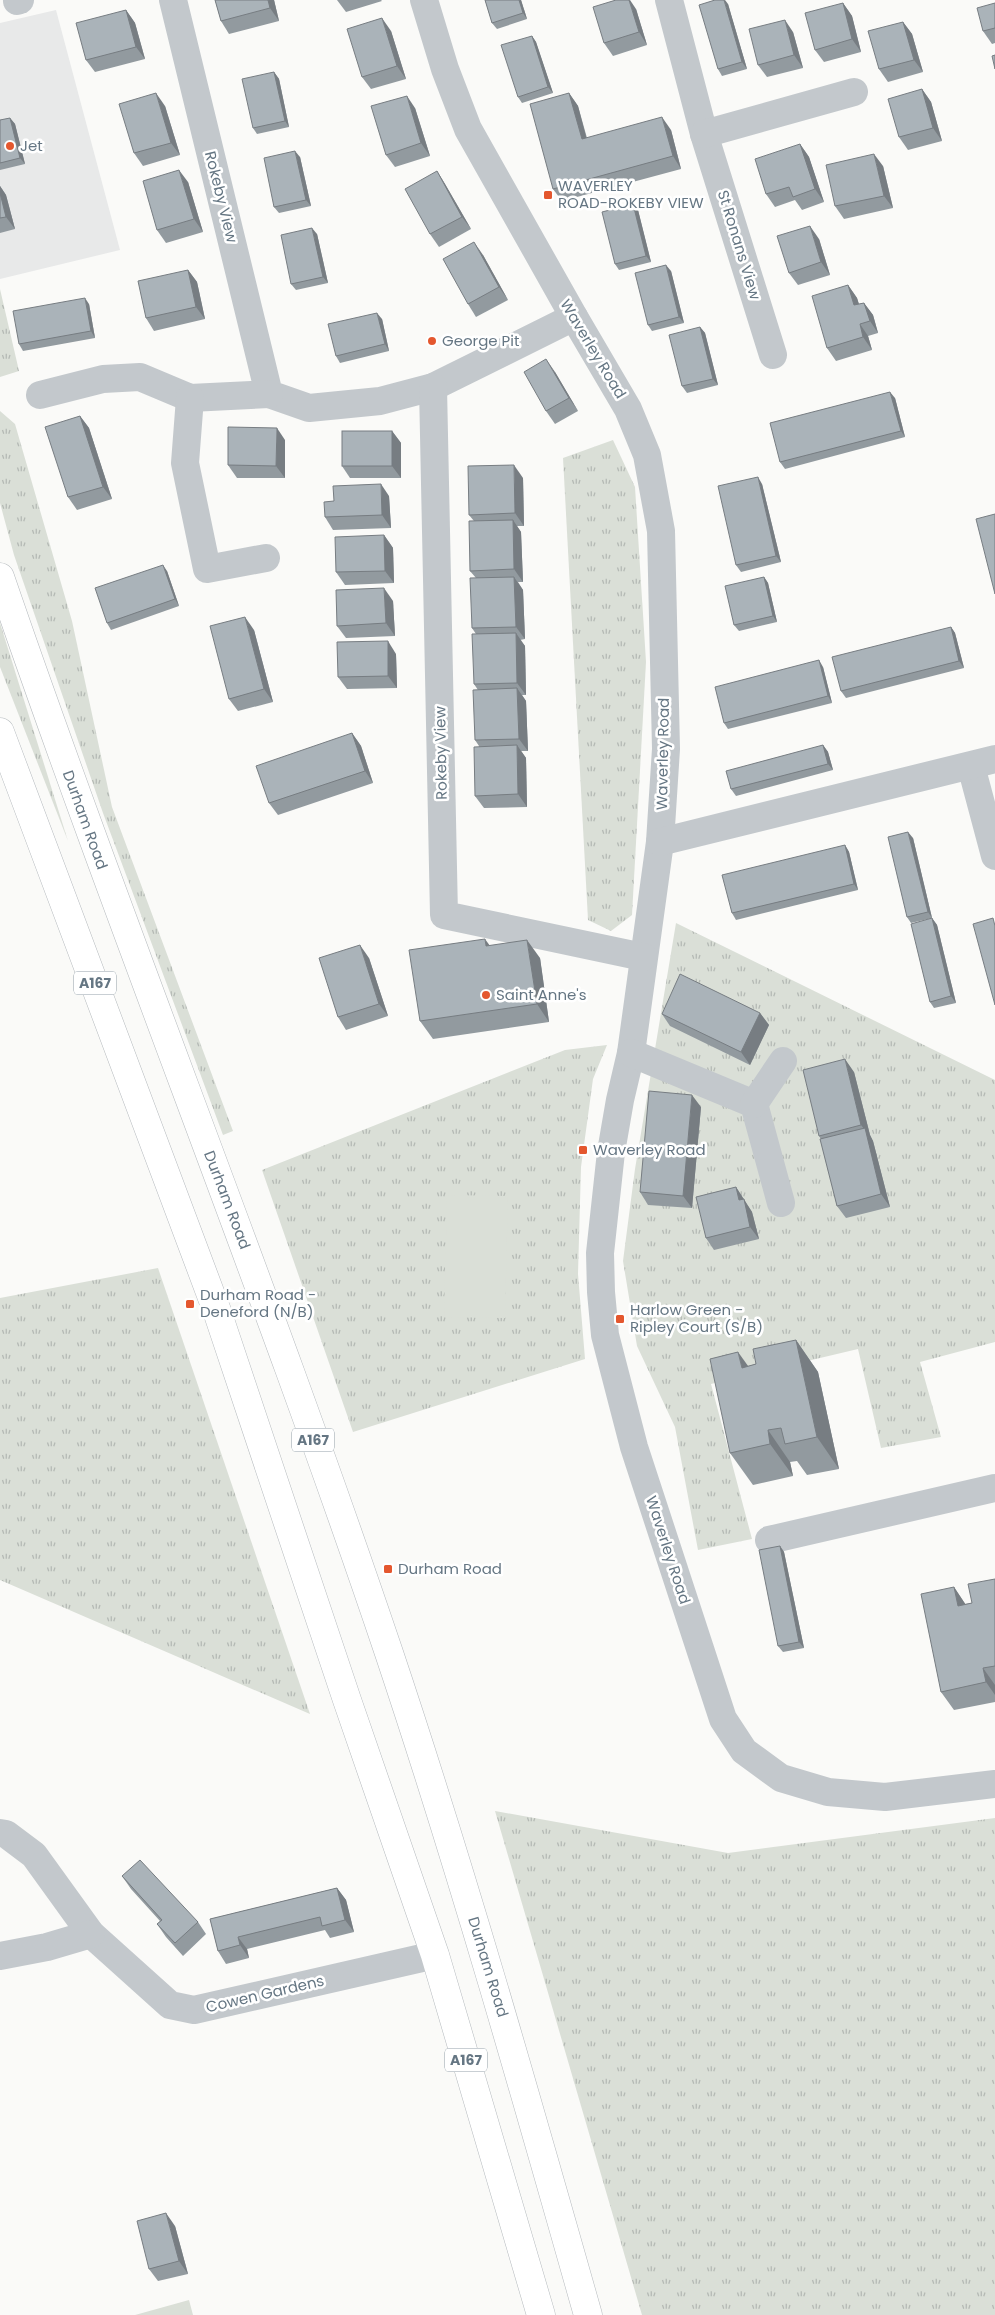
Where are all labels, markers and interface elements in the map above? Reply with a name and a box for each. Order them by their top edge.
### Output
place label: Jet [20,135,43,156]
marker: Jet [4,140,16,152]
street label: Rokeby View [200,149,243,246]
place label: WAVERLEY ROAD-ROKEBY VIEW [558,175,704,213]
street label: St Ronans View [713,187,766,303]
marker: WAVERLEY ROAD-ROKEBY VIEW [542,189,554,201]
street label: Waverley Road [555,295,631,402]
place label: George Pit [442,330,519,351]
marker: George Pit [426,335,438,347]
street label: Waverley Road [651,698,674,810]
street label: Rokeby View [429,705,452,800]
street label: Durham Road [58,767,113,872]
road number: A167 [74,971,116,994]
place label: Saint Anne's [496,984,587,1005]
marker: Saint Anne's [480,989,492,1001]
place label: Waverley Road [593,1139,706,1160]
marker: Waverley Road [577,1144,589,1156]
street label: Durham Road [199,1148,256,1252]
place label: Durham Road - Deneford (N/B) [200,1284,316,1322]
marker: Durham Road - Deneford (N/B) [184,1298,196,1310]
place label: Harlow Green - Ripley Court (S/B) [630,1299,763,1337]
marker: Harlow Green - Ripley Court (S/B) [614,1313,626,1325]
road number: A167 [292,1428,334,1452]
street label: Waverley Road [641,1493,696,1607]
place label: Durham Road [398,1558,502,1579]
marker: Durham Road [382,1563,394,1575]
street label: Durham Road [463,1914,514,2020]
street label: Cowen Gardens [204,1970,326,2017]
road number: A167 [445,2048,487,2072]

